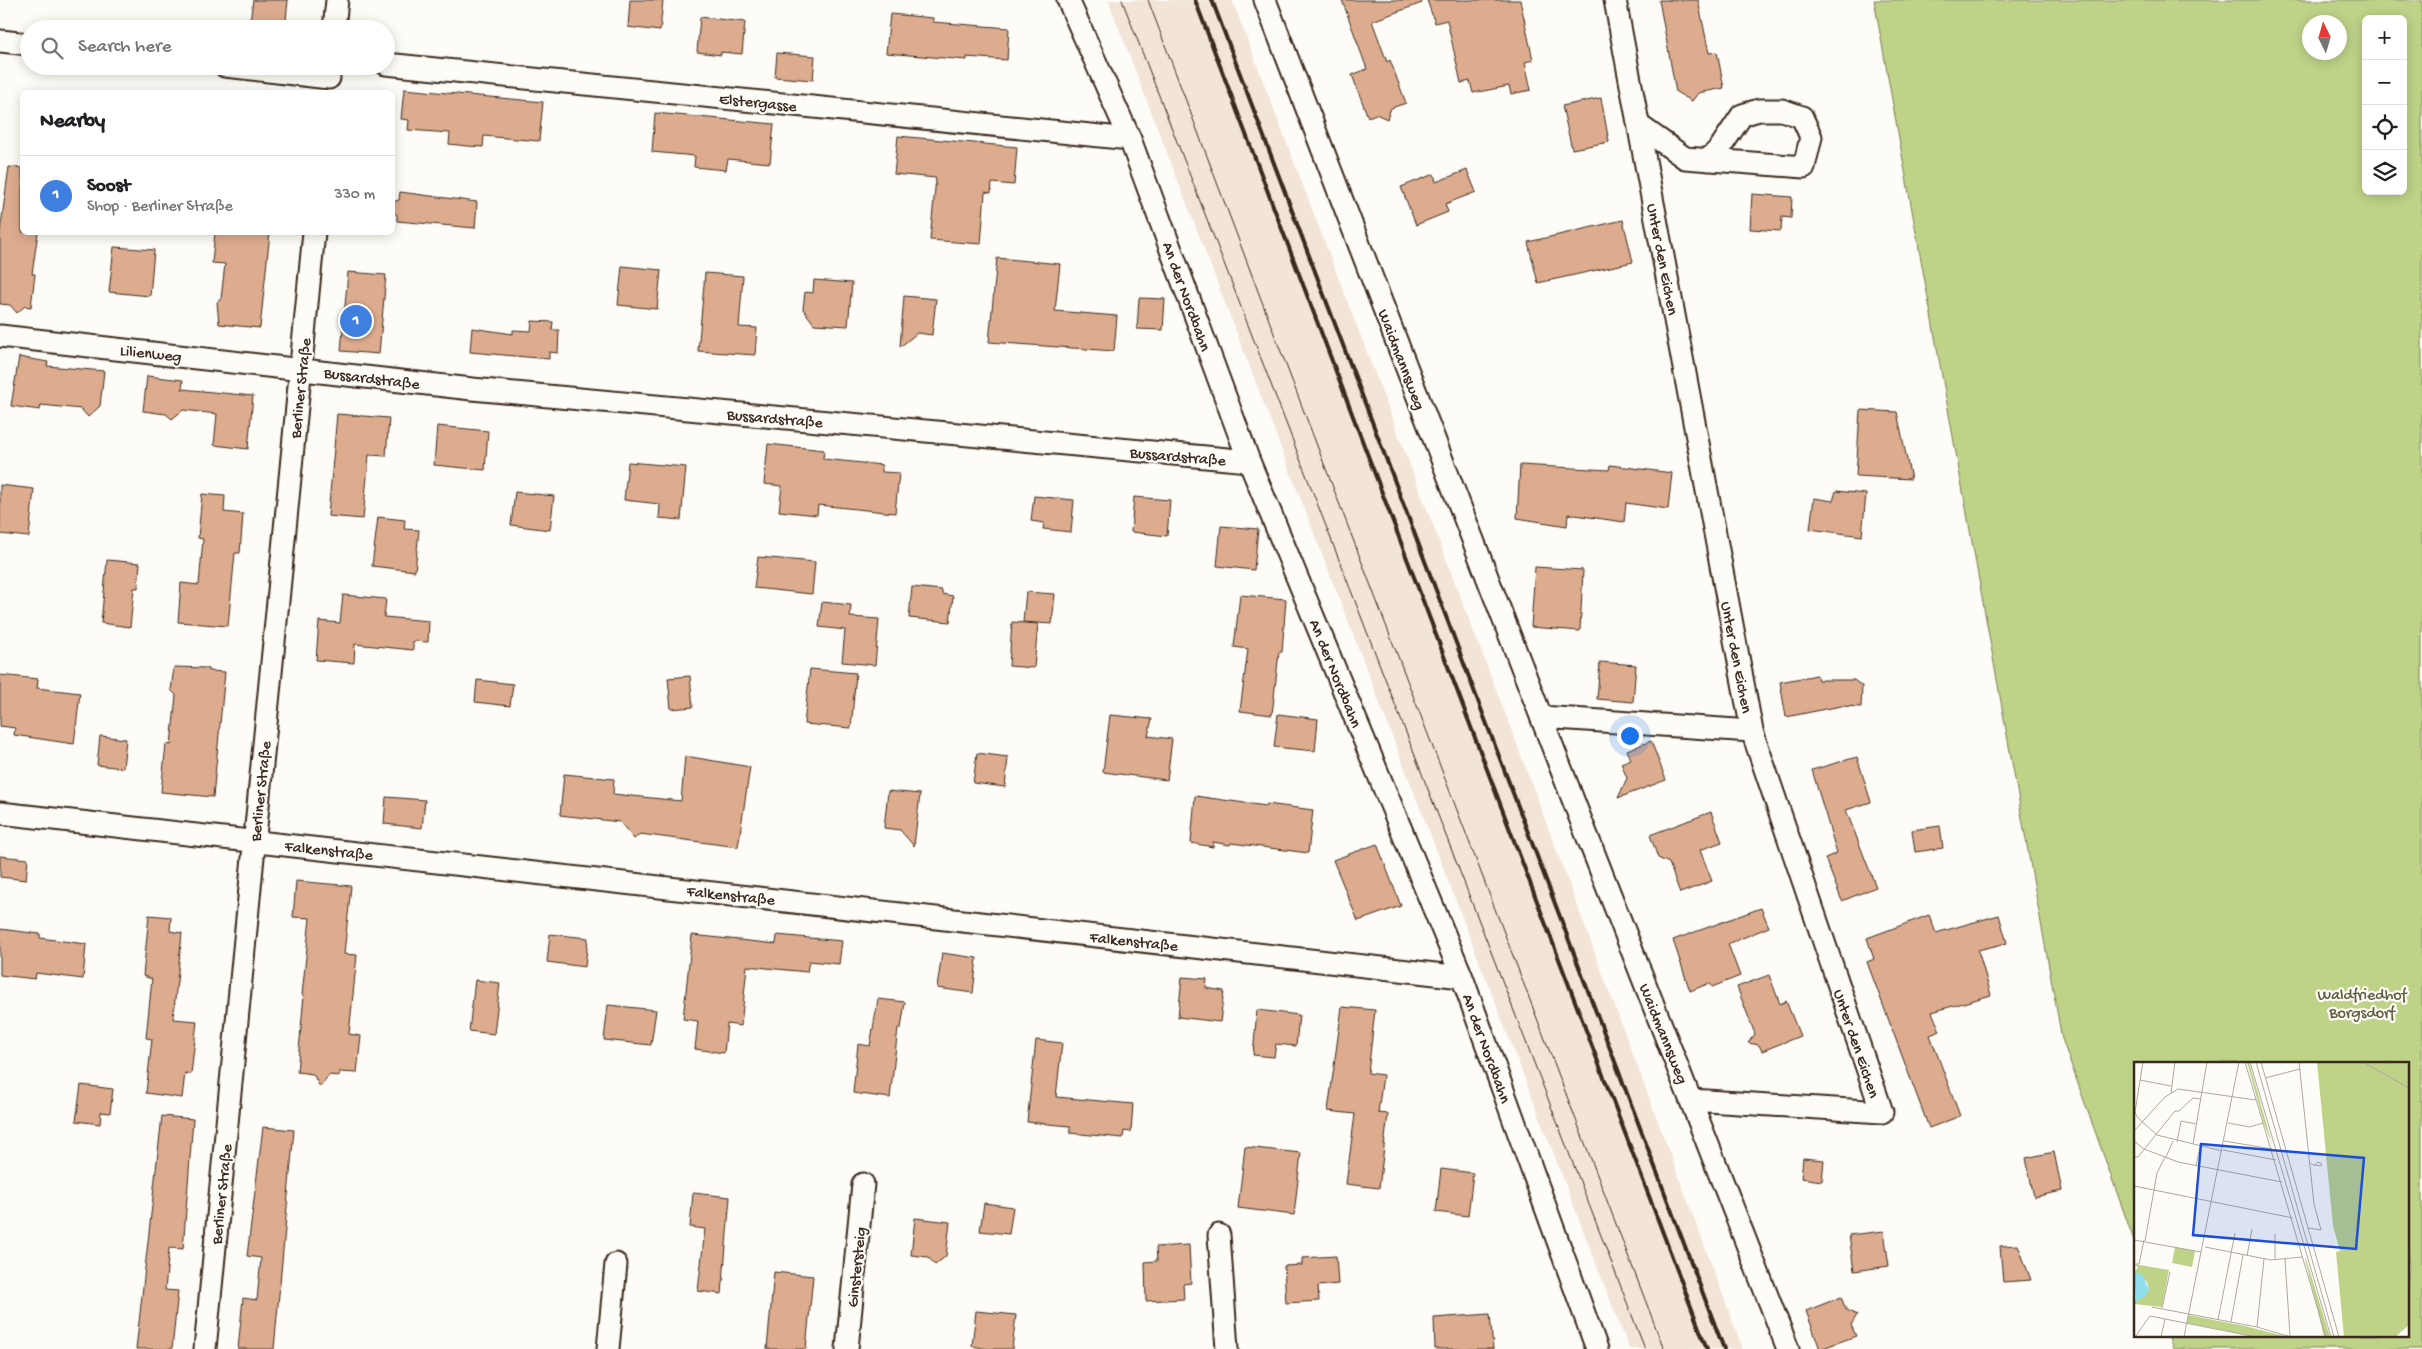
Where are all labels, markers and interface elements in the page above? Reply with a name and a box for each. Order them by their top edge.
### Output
north arrow [2302,15,2347,60]
map controls [2362,15,2407,195]
button: + [2362,15,2407,60]
search box [20,20,395,75]
icon: search [38,34,66,62]
text: Search here [78,36,172,59]
button: − [2362,60,2407,105]
street label: Elstergasse [718,91,798,118]
button: locate [2362,105,2407,150]
text: Nearby [40,110,105,135]
button: layers [2362,150,2407,195]
text: Soost [87,175,130,198]
text: 1 [53,186,59,205]
text: 330 m [334,186,375,205]
text: Shop · Berliner Straße [87,198,233,217]
street label: Unter den Eichen [1640,202,1681,318]
street label: An der Nordbahn [1156,240,1213,355]
pin: 1 [340,302,372,340]
street label: Waidmannsweg [1372,307,1428,413]
street label: Berliner Straße [288,336,317,441]
street label: Lilienweg [119,343,182,368]
street label: Bussardstraße [322,365,421,396]
street label: Bussardstraße [725,407,824,434]
street label: Bussardstraße [1128,445,1227,472]
street label: Unter den Eichen [1714,600,1755,716]
street label: An der Nordbahn [1303,617,1364,732]
your location [1617,723,1643,749]
street label: Berliner Straße [248,739,277,844]
street label: Falkenstraße [283,838,374,867]
street label: Falkenstraße [685,883,776,912]
street label: Falkenstraße [1088,929,1179,958]
street label: Waidmannsweg [1633,981,1690,1087]
street label: Unter den Eichen [1827,987,1882,1101]
park label: Waldfriedhof Borgsdorf [2318,987,2408,1024]
street label: An der Nordbahn [1456,992,1513,1107]
inset map [2134,1062,2410,1336]
street label: Berliner Straße [209,1142,238,1247]
street label: Ginstersteig [845,1226,872,1309]

